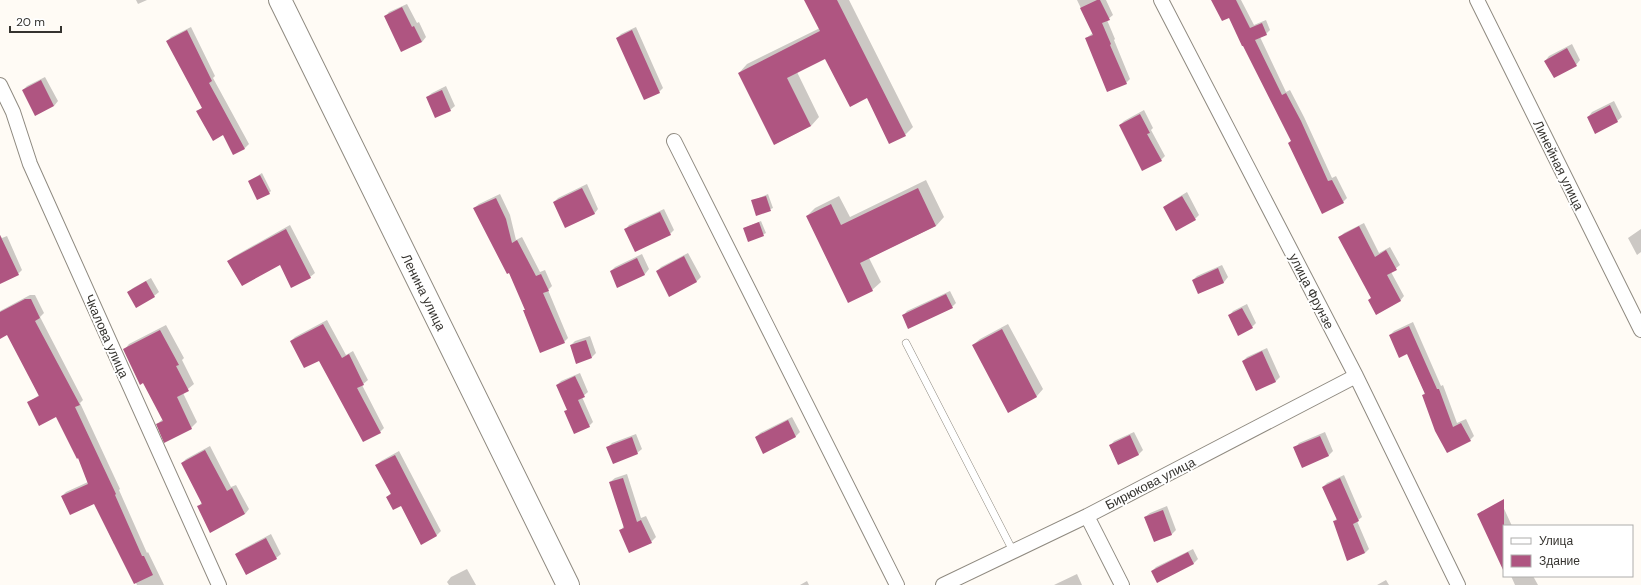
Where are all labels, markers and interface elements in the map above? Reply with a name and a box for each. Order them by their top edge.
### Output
scale bar [10,8,61,34]
text: 20 m [16,14,45,30]
street label: Линейная улица [1529,117,1588,214]
street label: улица Фрунзе [1285,250,1338,332]
street label: Ленина улица [398,251,450,334]
street label: Чкалова улица [80,292,133,381]
street label: Бирюкова улица [1102,453,1199,513]
legend [1503,525,1633,577]
text: Улица [1539,533,1573,549]
text: Здание [1539,553,1580,569]

